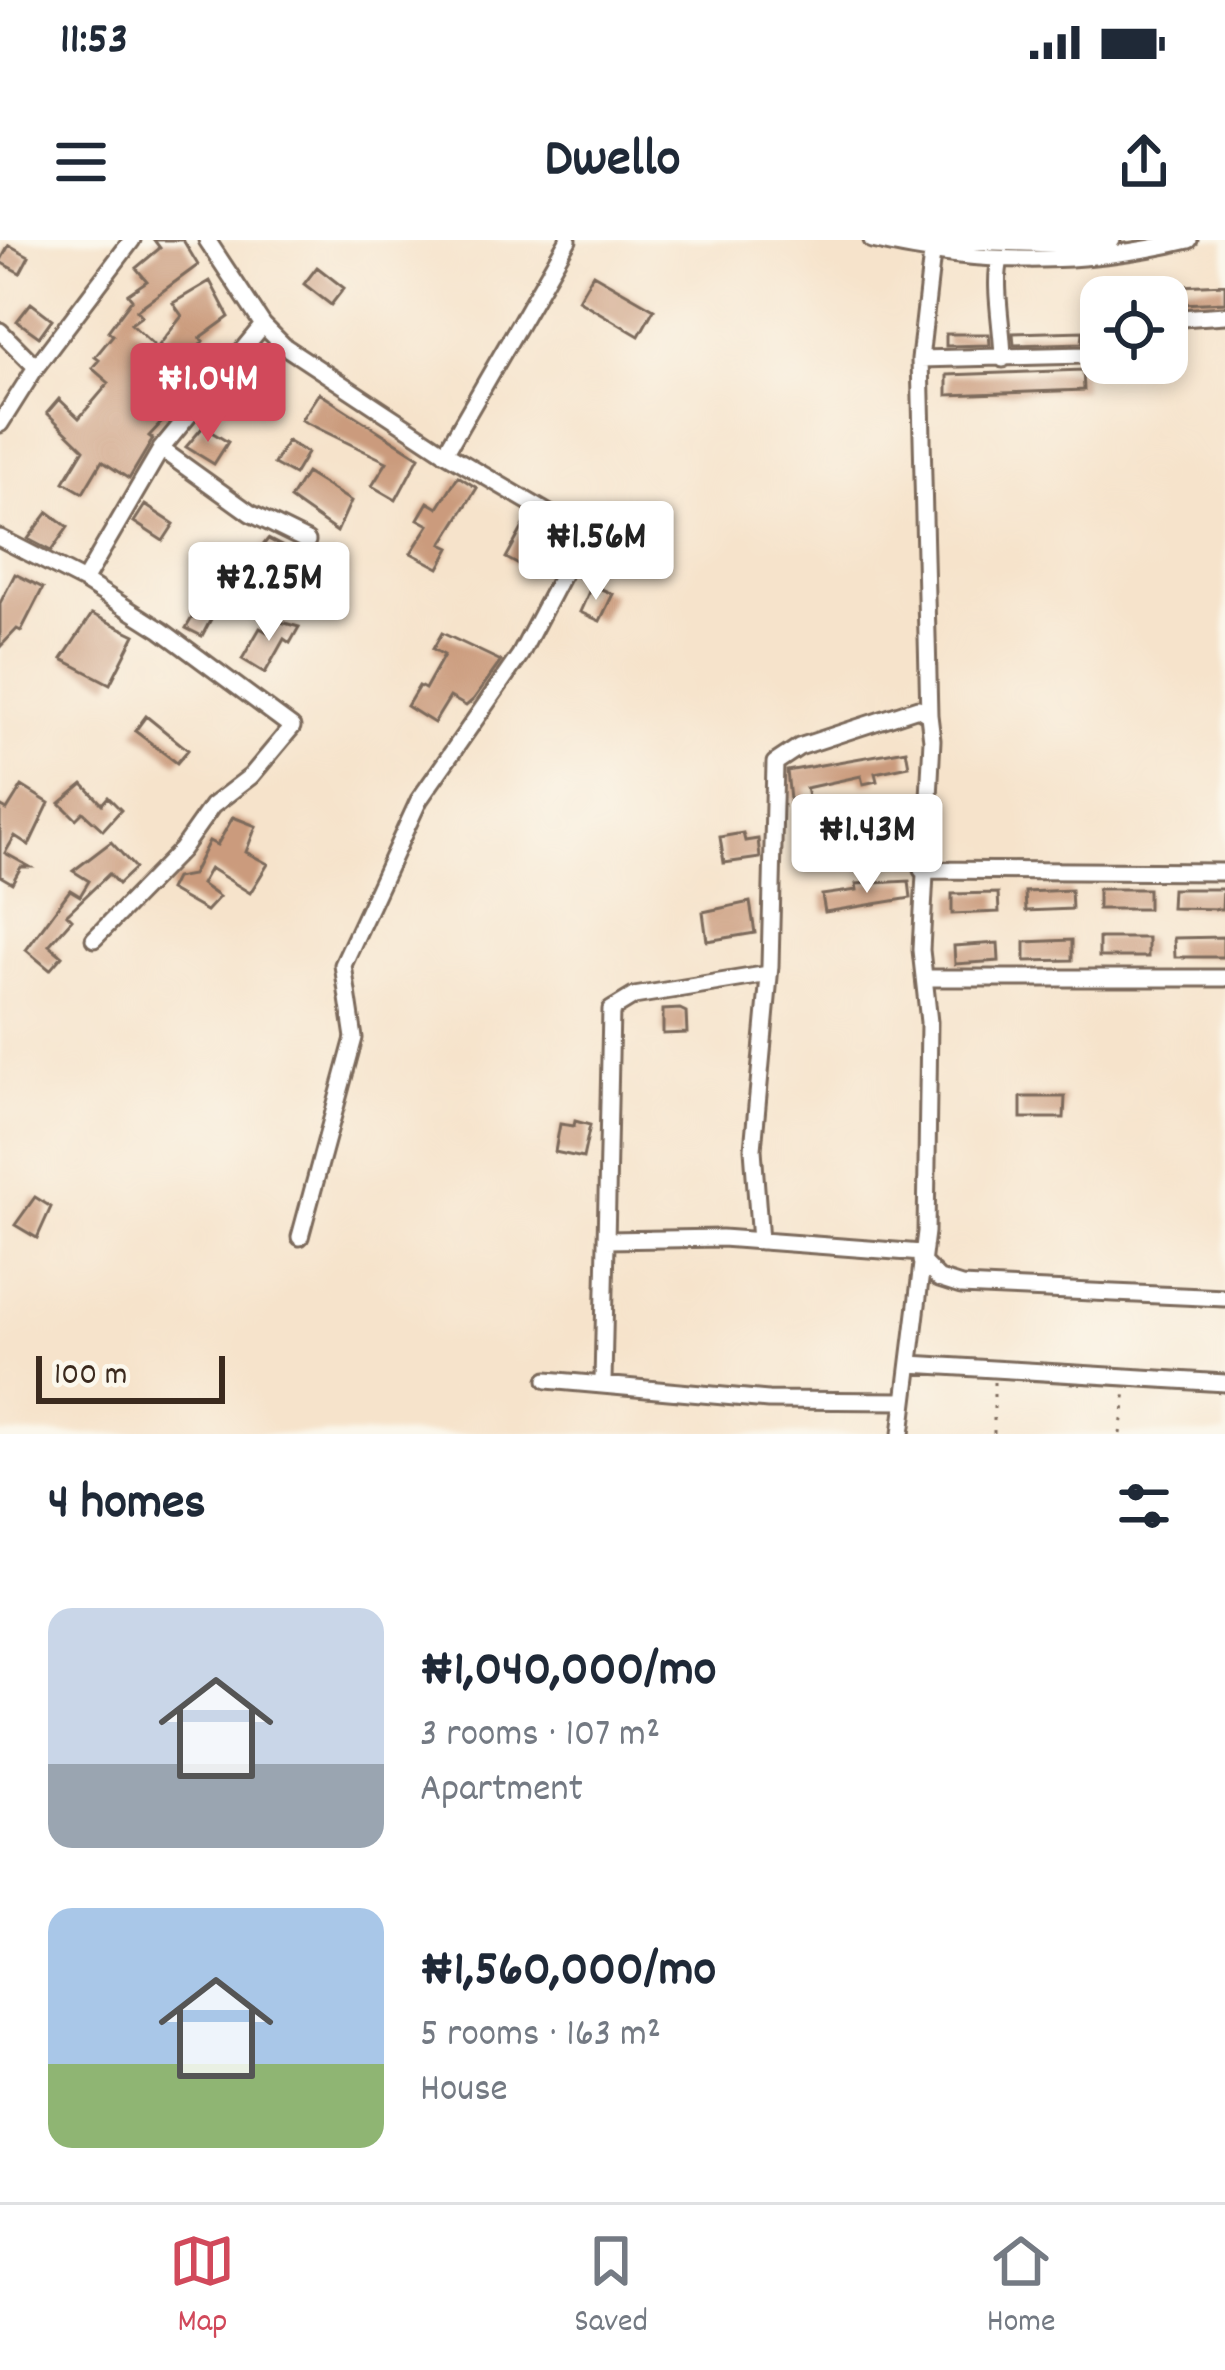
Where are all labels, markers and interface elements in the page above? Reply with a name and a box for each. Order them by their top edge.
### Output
text: 11:53 [60,10,128,74]
text: Dwello [544,124,681,201]
icon: menu [48,129,114,195]
icon: share [1111,129,1177,195]
map controls [1080,276,1188,384]
button: locate [1080,276,1188,384]
pin: ₦1.04M [110,343,306,445]
text: ₦1.04M [158,354,258,409]
pin: ₦1.56M [498,501,694,603]
text: ₦1.56M [546,512,646,567]
pin: ₦2.25M [171,542,367,644]
text: ₦2.25M [215,553,323,608]
pin: ₦1.43M [769,794,965,896]
text: ₦1.43M [818,805,916,860]
scale bar [36,1350,225,1403]
text: 100 m [54,1353,127,1400]
text: 4 homes [48,1470,206,1542]
icon: filters [1111,1473,1177,1539]
text: ₦1,040,000/mo [420,1637,717,1709]
icon: home [144,1656,288,1800]
text: 3 rooms · 107 m² [420,1709,660,1764]
text: Apartment [420,1764,583,1819]
text: ₦1,560,000/mo [420,1937,716,2009]
icon: home [144,1956,288,2100]
text: 5 rooms · 163 m² [420,2009,661,2064]
text: House [420,2064,508,2119]
tab: Map [169,2228,235,2347]
tab: Saved [574,2228,648,2347]
tab: Home [987,2228,1056,2347]

